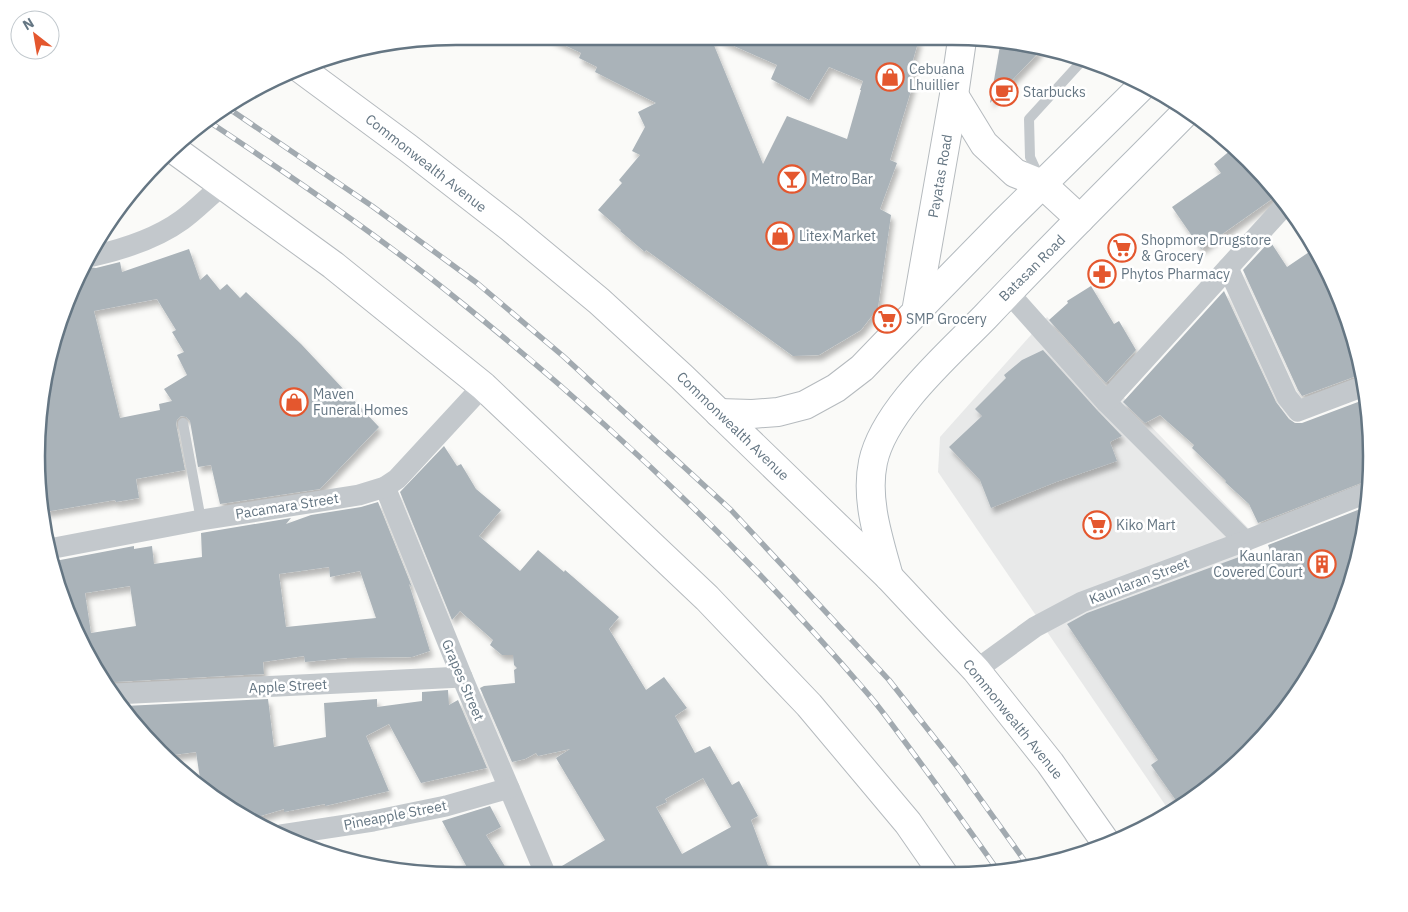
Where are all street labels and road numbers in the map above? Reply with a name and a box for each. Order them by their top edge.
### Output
street label: Commonwealth Avenue [362,110,491,216]
street label: Payatas Road [924,133,956,219]
street label: Batasan Road [995,231,1069,305]
street label: Commonwealth Avenue [673,368,793,485]
street label: Pacamara Street [234,489,340,523]
street label: Kaunlaran Street [1087,554,1192,608]
street label: Grapes Street [438,637,488,723]
street label: Commonwealth Avenue [959,655,1067,783]
street label: Apple Street [248,675,328,697]
street label: Pineapple Street [342,796,448,834]

